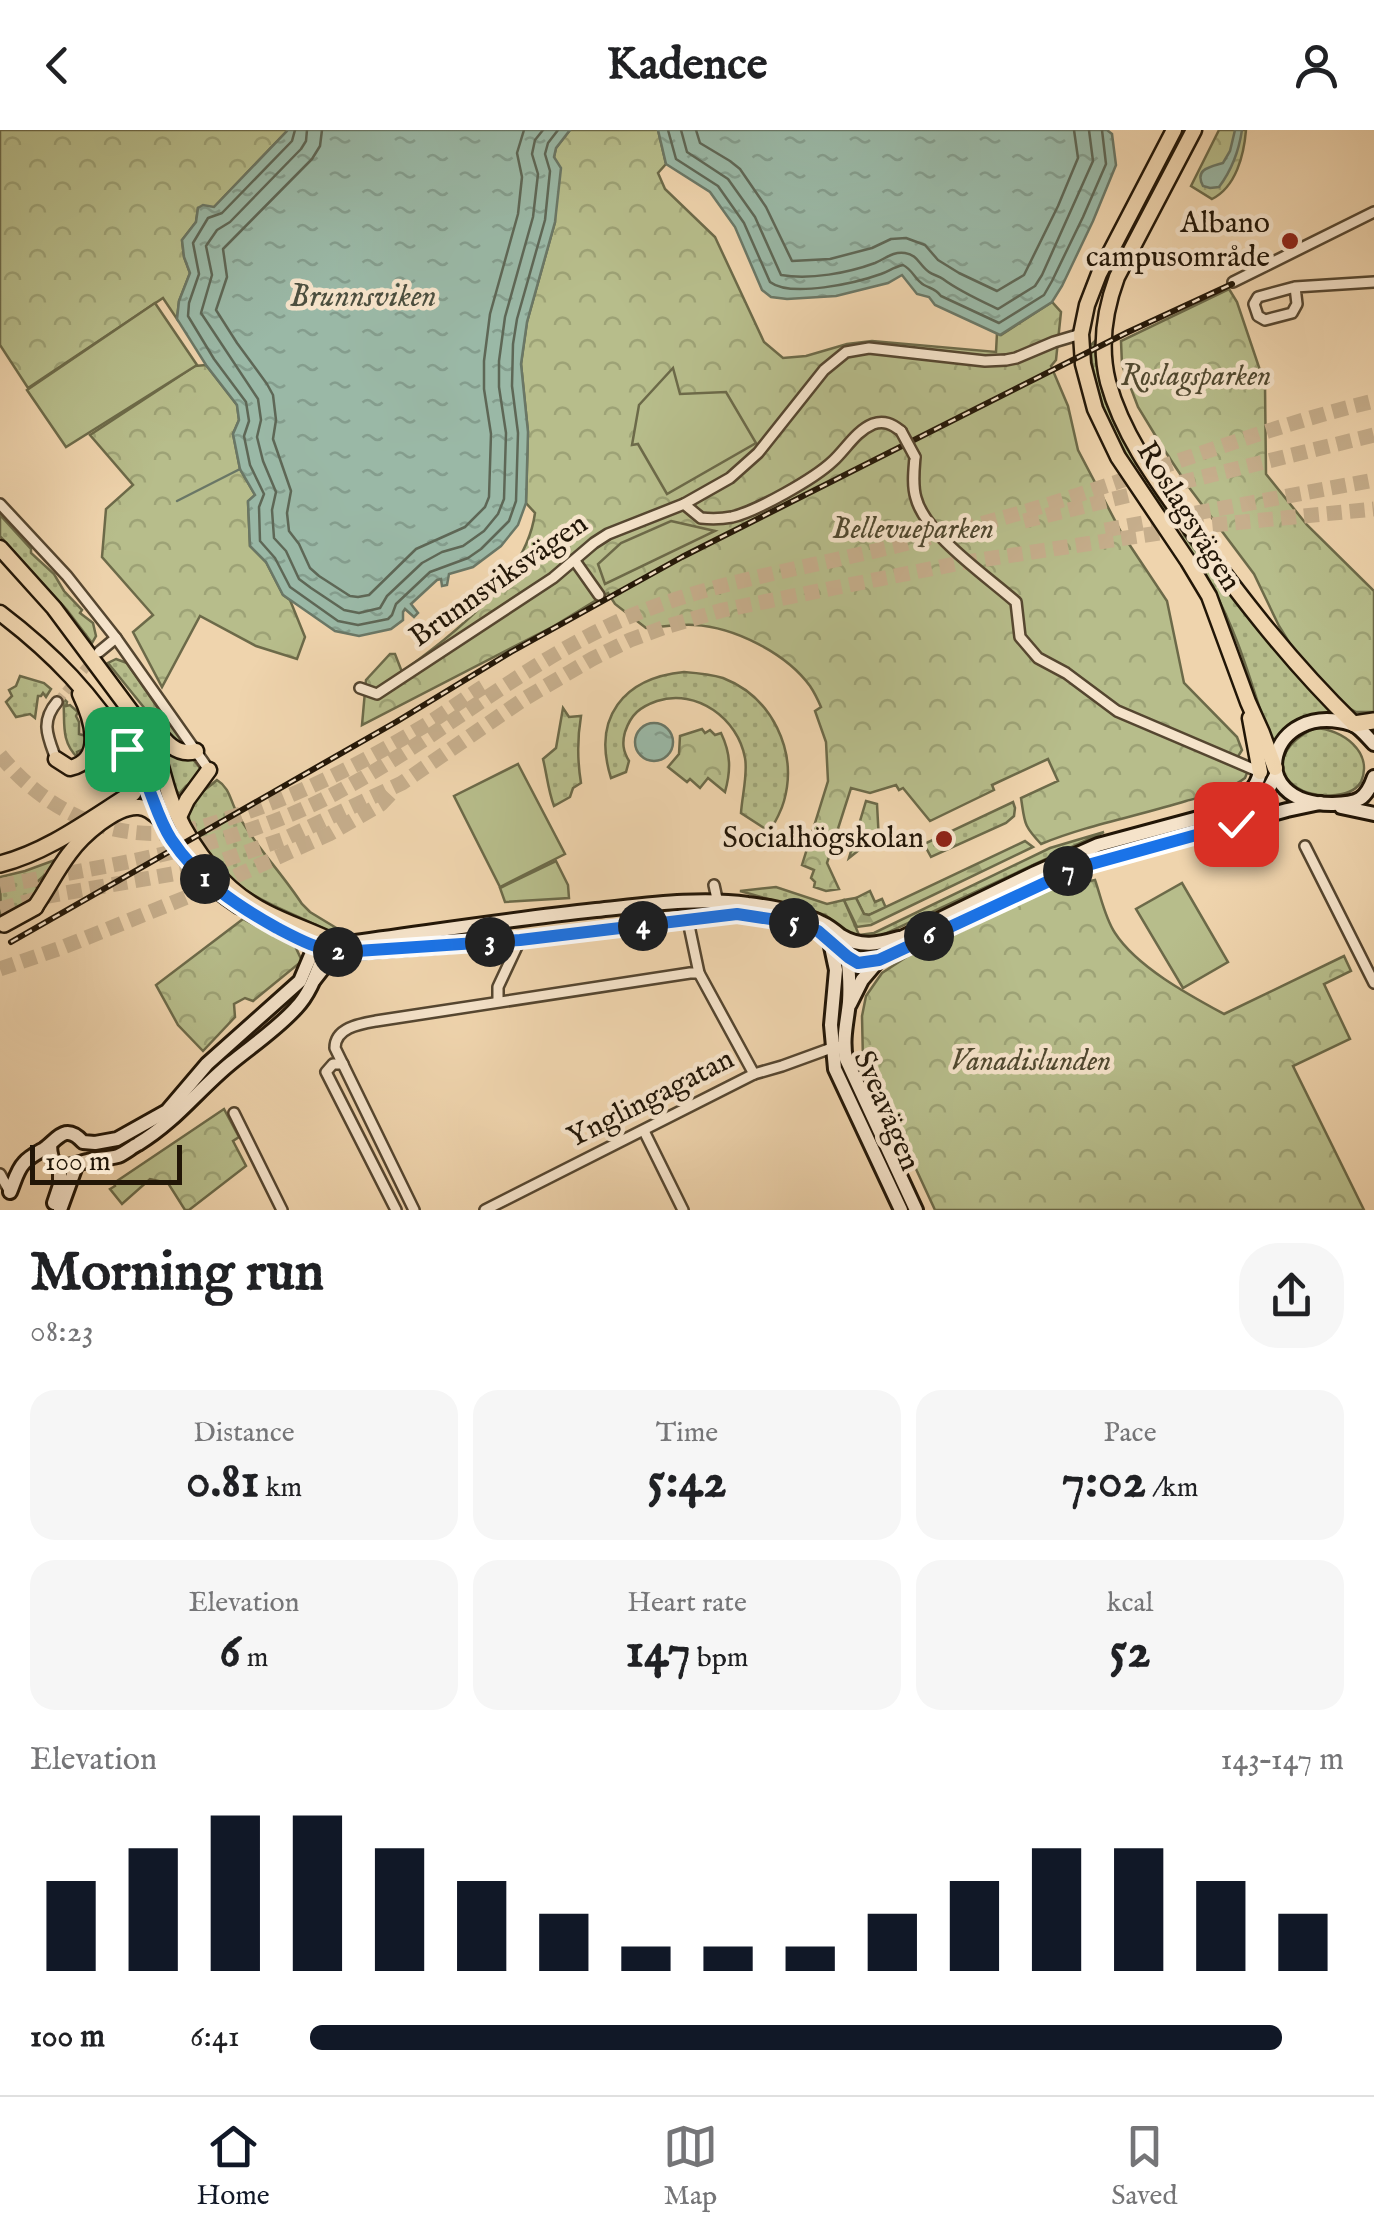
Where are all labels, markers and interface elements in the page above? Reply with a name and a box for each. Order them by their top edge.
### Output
text: Kadence [607,37,767,94]
icon: back [30,38,85,93]
icon: person [1289,38,1344,93]
place label: Albano campusområde [1086,205,1270,277]
marker: Albano campusområde [1279,230,1301,252]
water label: Brunnsviken [289,277,437,318]
park label: Roslagsparken [1121,358,1271,396]
street label: Roslagsvägen [1127,435,1249,599]
street label: Brunnsviksvägen [402,505,596,657]
park label: Bellevueparken [832,511,994,549]
pin [85,707,170,792]
icon: arrive [100,722,155,777]
pin [1194,782,1279,867]
icon: check [1209,797,1264,852]
place label: Socialhögskolan [723,820,924,858]
marker: Socialhögskolan [933,828,955,850]
pin: 7 [1043,846,1093,896]
text: 7 [1061,853,1075,888]
pin: 1 [180,854,230,904]
text: 1 [200,861,210,896]
pin: 5 [769,898,819,948]
pin: 4 [618,901,668,951]
text: 5 [789,905,799,940]
text: 4 [636,908,650,943]
pin: 6 [904,911,954,961]
pin: 3 [465,917,515,967]
text: 6 [923,918,935,953]
text: 3 [485,924,495,959]
pin: 2 [313,927,363,977]
text: 2 [331,934,345,969]
street label: Ynglingagatan [561,1041,741,1157]
park label: Vanadislunden [951,1043,1111,1081]
street label: Sveavägen [844,1045,928,1177]
scale bar [30,1140,182,1184]
text: 100 m [45,1145,111,1180]
text: Morning run [30,1239,324,1309]
button: share [1239,1243,1344,1348]
text: 08:23 [30,1312,94,1353]
text: Distance [193,1416,295,1451]
text: Time [656,1416,718,1451]
text: Pace [1104,1416,1156,1451]
text: 0.81 [186,1451,259,1514]
text: 5:42 [647,1451,727,1514]
text: 7:02 [1062,1451,1146,1514]
text: km [259,1471,302,1506]
text: /km [1146,1471,1198,1506]
text: Elevation [188,1586,300,1621]
text: Heart rate [627,1586,747,1621]
text: kcal [1107,1586,1153,1621]
text: 6 [220,1621,241,1684]
text: 147 [626,1621,691,1684]
text: 52 [1109,1621,1151,1684]
text: m [241,1641,268,1676]
text: bpm [691,1641,748,1676]
text: Elevation [30,1740,157,1781]
text: 143–147 m [1220,1740,1344,1781]
text: 100 m [30,2017,105,2058]
text: 6:41 [190,2017,240,2058]
tab: Home [197,2119,270,2214]
tab: Map [663,2119,718,2214]
tab: Saved [1111,2119,1177,2214]

